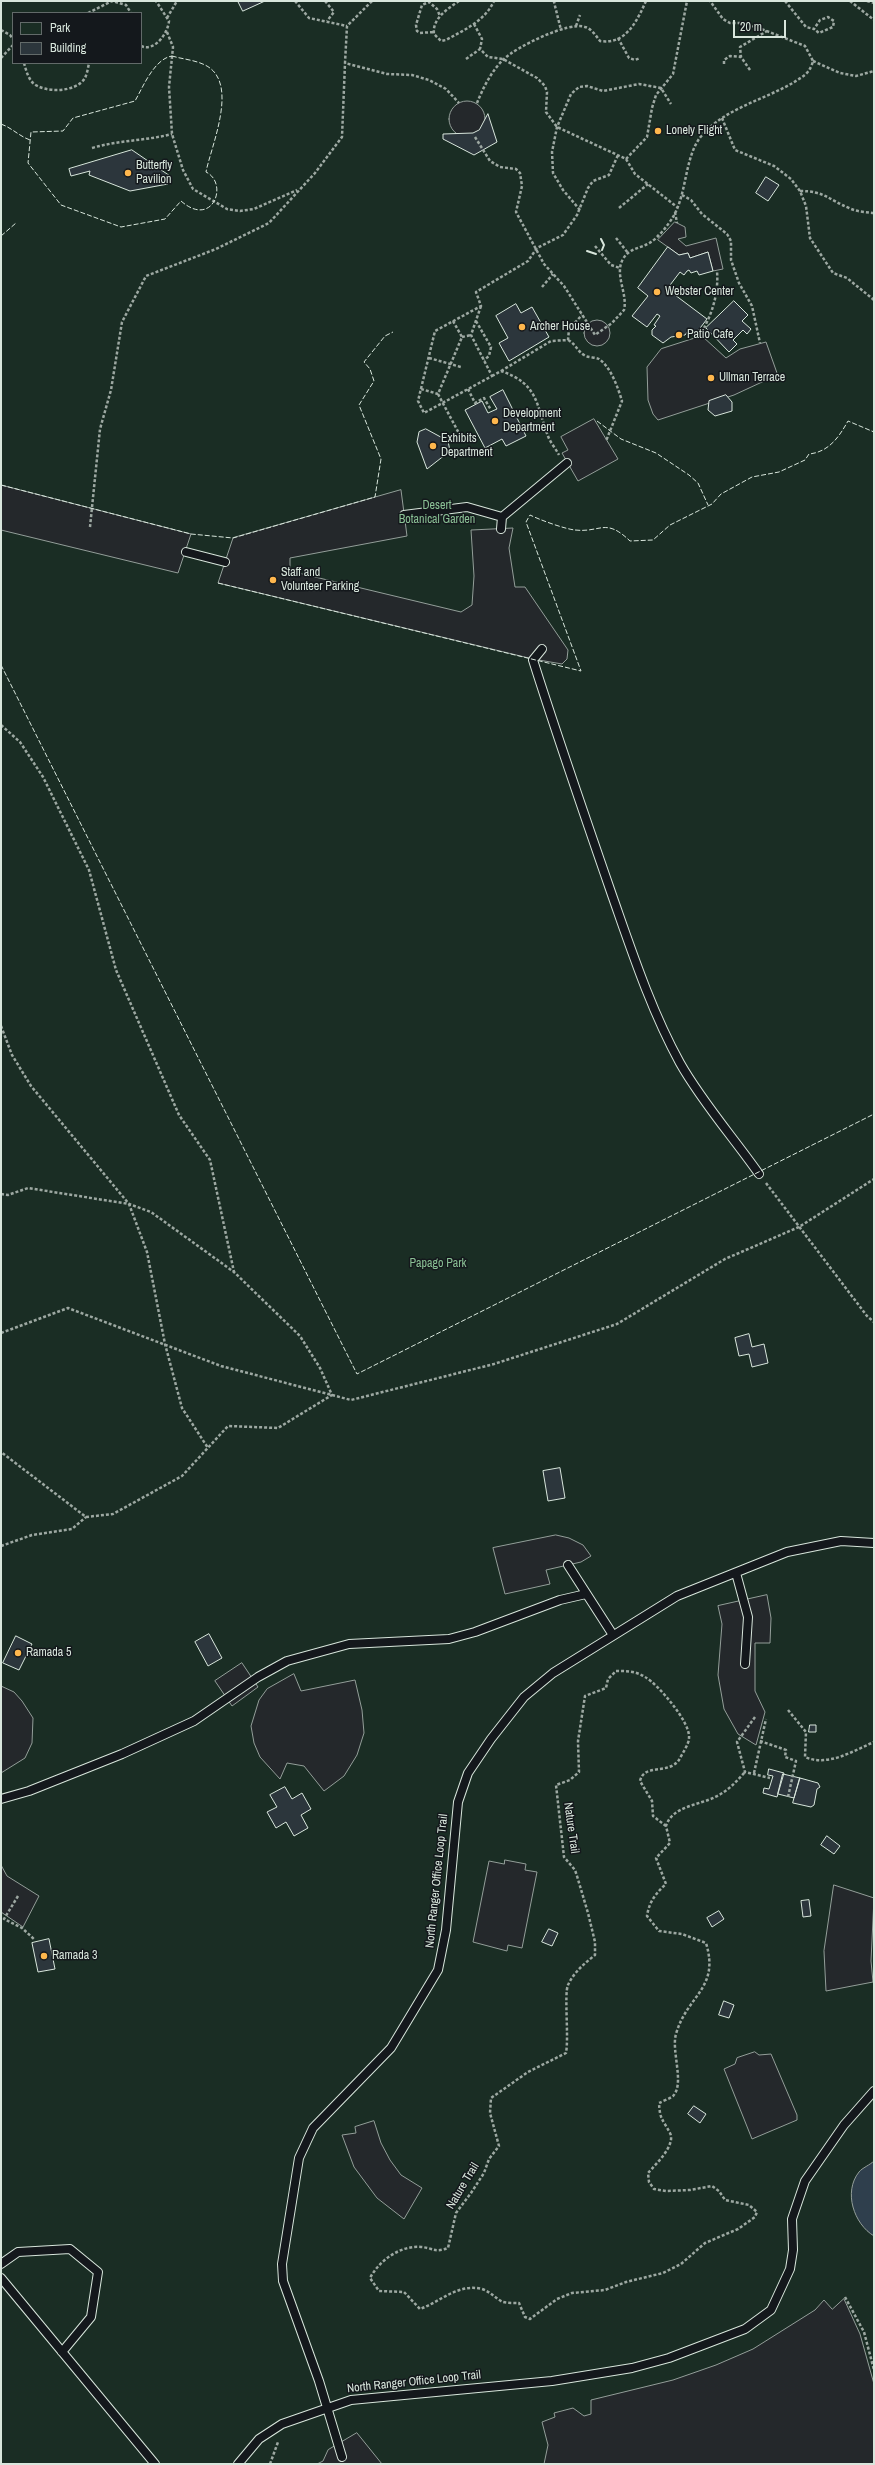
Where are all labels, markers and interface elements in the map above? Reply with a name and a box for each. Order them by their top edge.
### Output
legend [12,12,142,64]
scale bar [735,12,788,38]
text: 20 m [740,19,762,35]
text: Park [50,20,70,36]
text: Building [50,40,86,56]
place label: Lonely Flight [666,124,722,138]
marker: Lonely Flight [653,126,663,136]
place label: Butterfly Pavilion [136,159,172,187]
marker: Butterfly Pavilion [123,168,133,178]
place label: Webster Center [665,285,734,299]
marker: Webster Center [652,287,662,297]
place label: Archer House [530,320,590,334]
marker: Archer House [517,322,527,332]
place label: Patio Cafe [687,328,733,342]
marker: Patio Cafe [674,330,684,340]
place label: Ullman Terrace [719,371,785,385]
marker: Ullman Terrace [706,373,716,383]
place label: Development Department [503,407,561,435]
marker: Development Department [490,416,500,426]
place label: Exhibits Department [441,432,492,460]
marker: Exhibits Department [428,441,438,451]
park label: Desert Botanical Garden [399,499,475,527]
place label: Staff and Volunteer Parking [281,566,359,594]
marker: Staff and Volunteer Parking [268,575,278,585]
park label: Papago Park [410,1257,466,1271]
place label: Ramada 5 [26,1646,71,1660]
marker: Ramada 5 [13,1648,23,1658]
street label: Nature Trail [560,1801,582,1855]
street label: North Ranger Office Loop Trail [423,1813,451,1949]
place label: Ramada 3 [52,1949,97,1963]
marker: Ramada 3 [39,1951,49,1961]
street label: Nature Trail [444,2160,482,2212]
street label: North Ranger Office Loop Trail [346,2368,482,2396]

